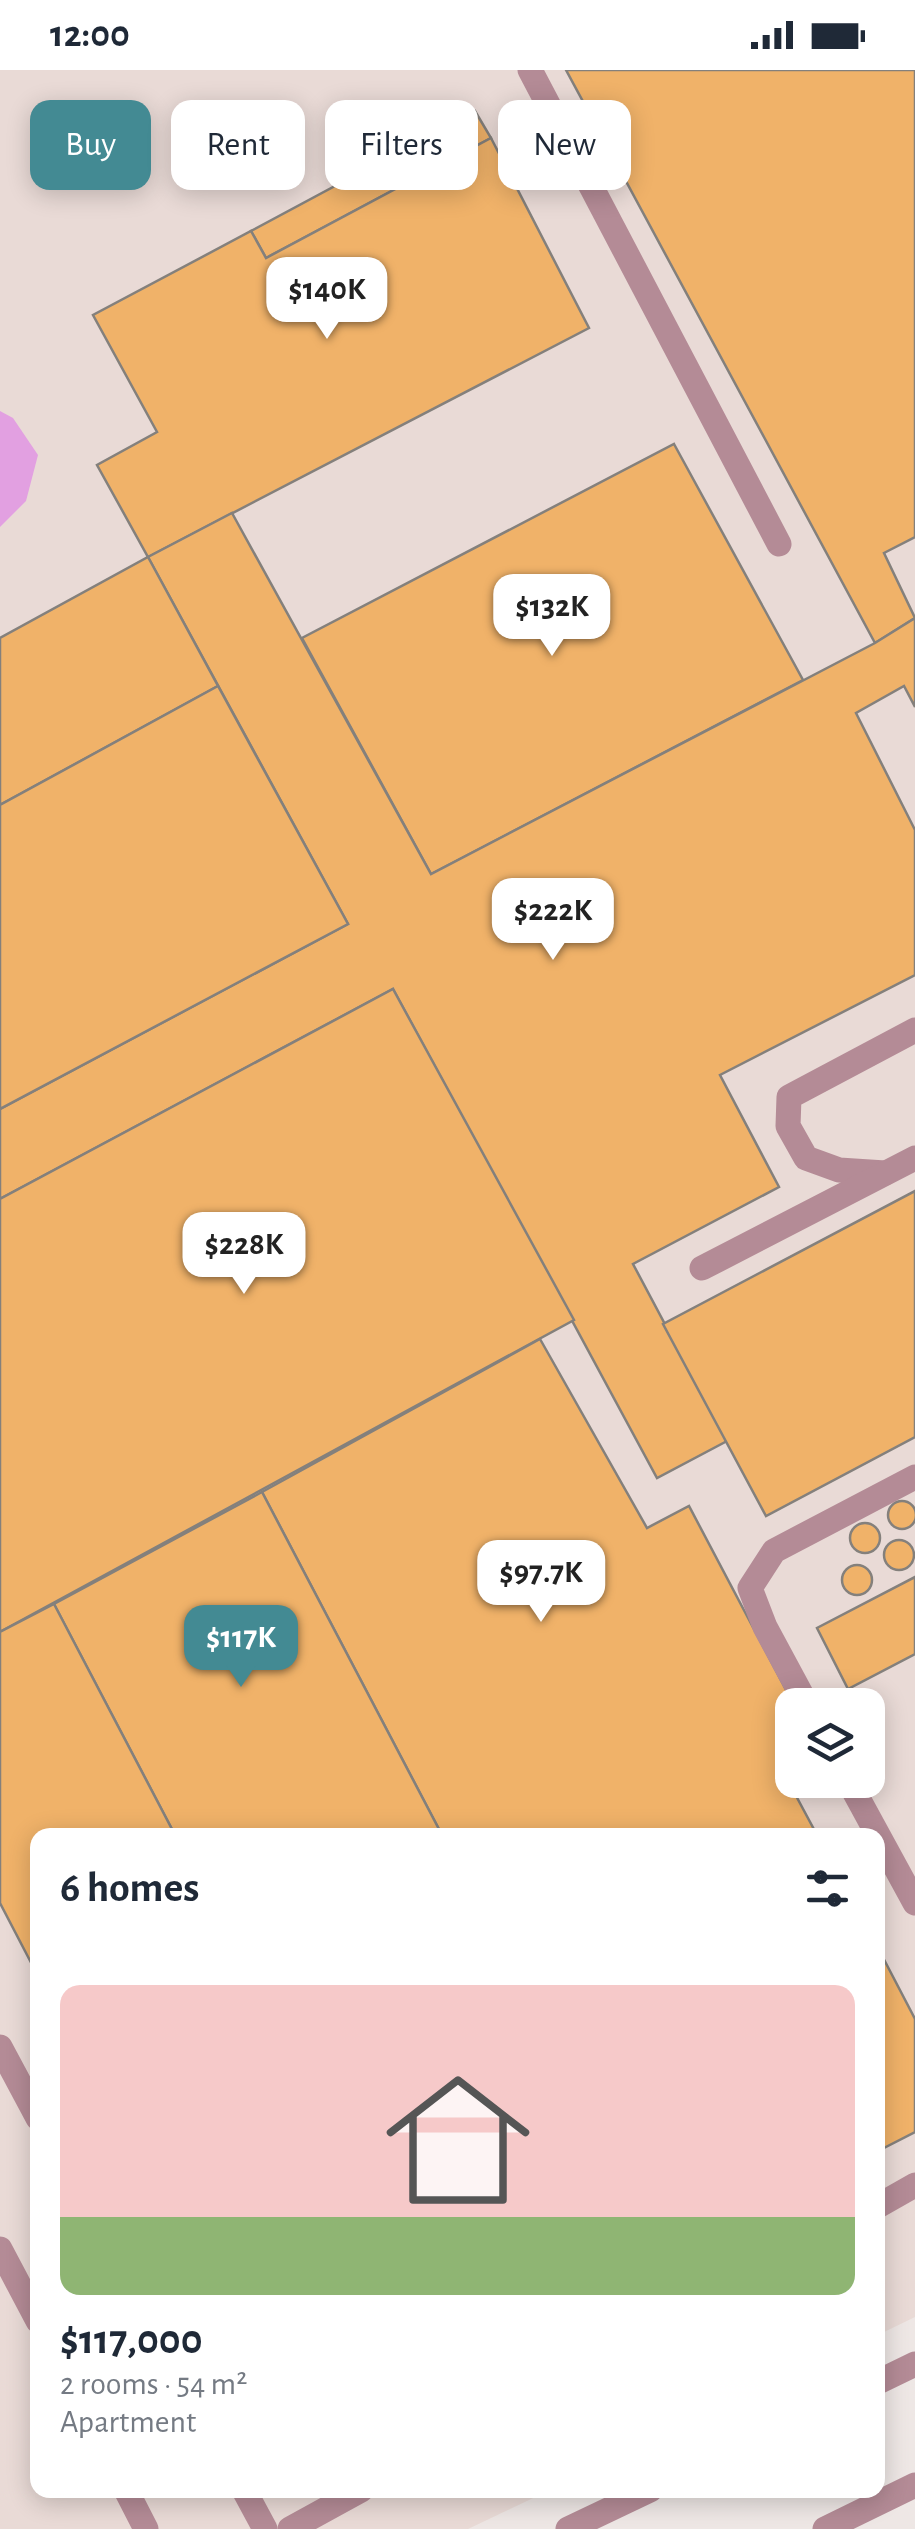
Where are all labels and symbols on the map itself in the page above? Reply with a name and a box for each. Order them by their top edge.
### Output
pin: $140K [257,257,397,342]
pin: $132K [482,574,622,659]
pin: $222K [483,878,623,963]
pin: $228K [174,1212,314,1297]
pin: $97.7K [460,1540,622,1625]
pin: $117K [171,1605,311,1690]

